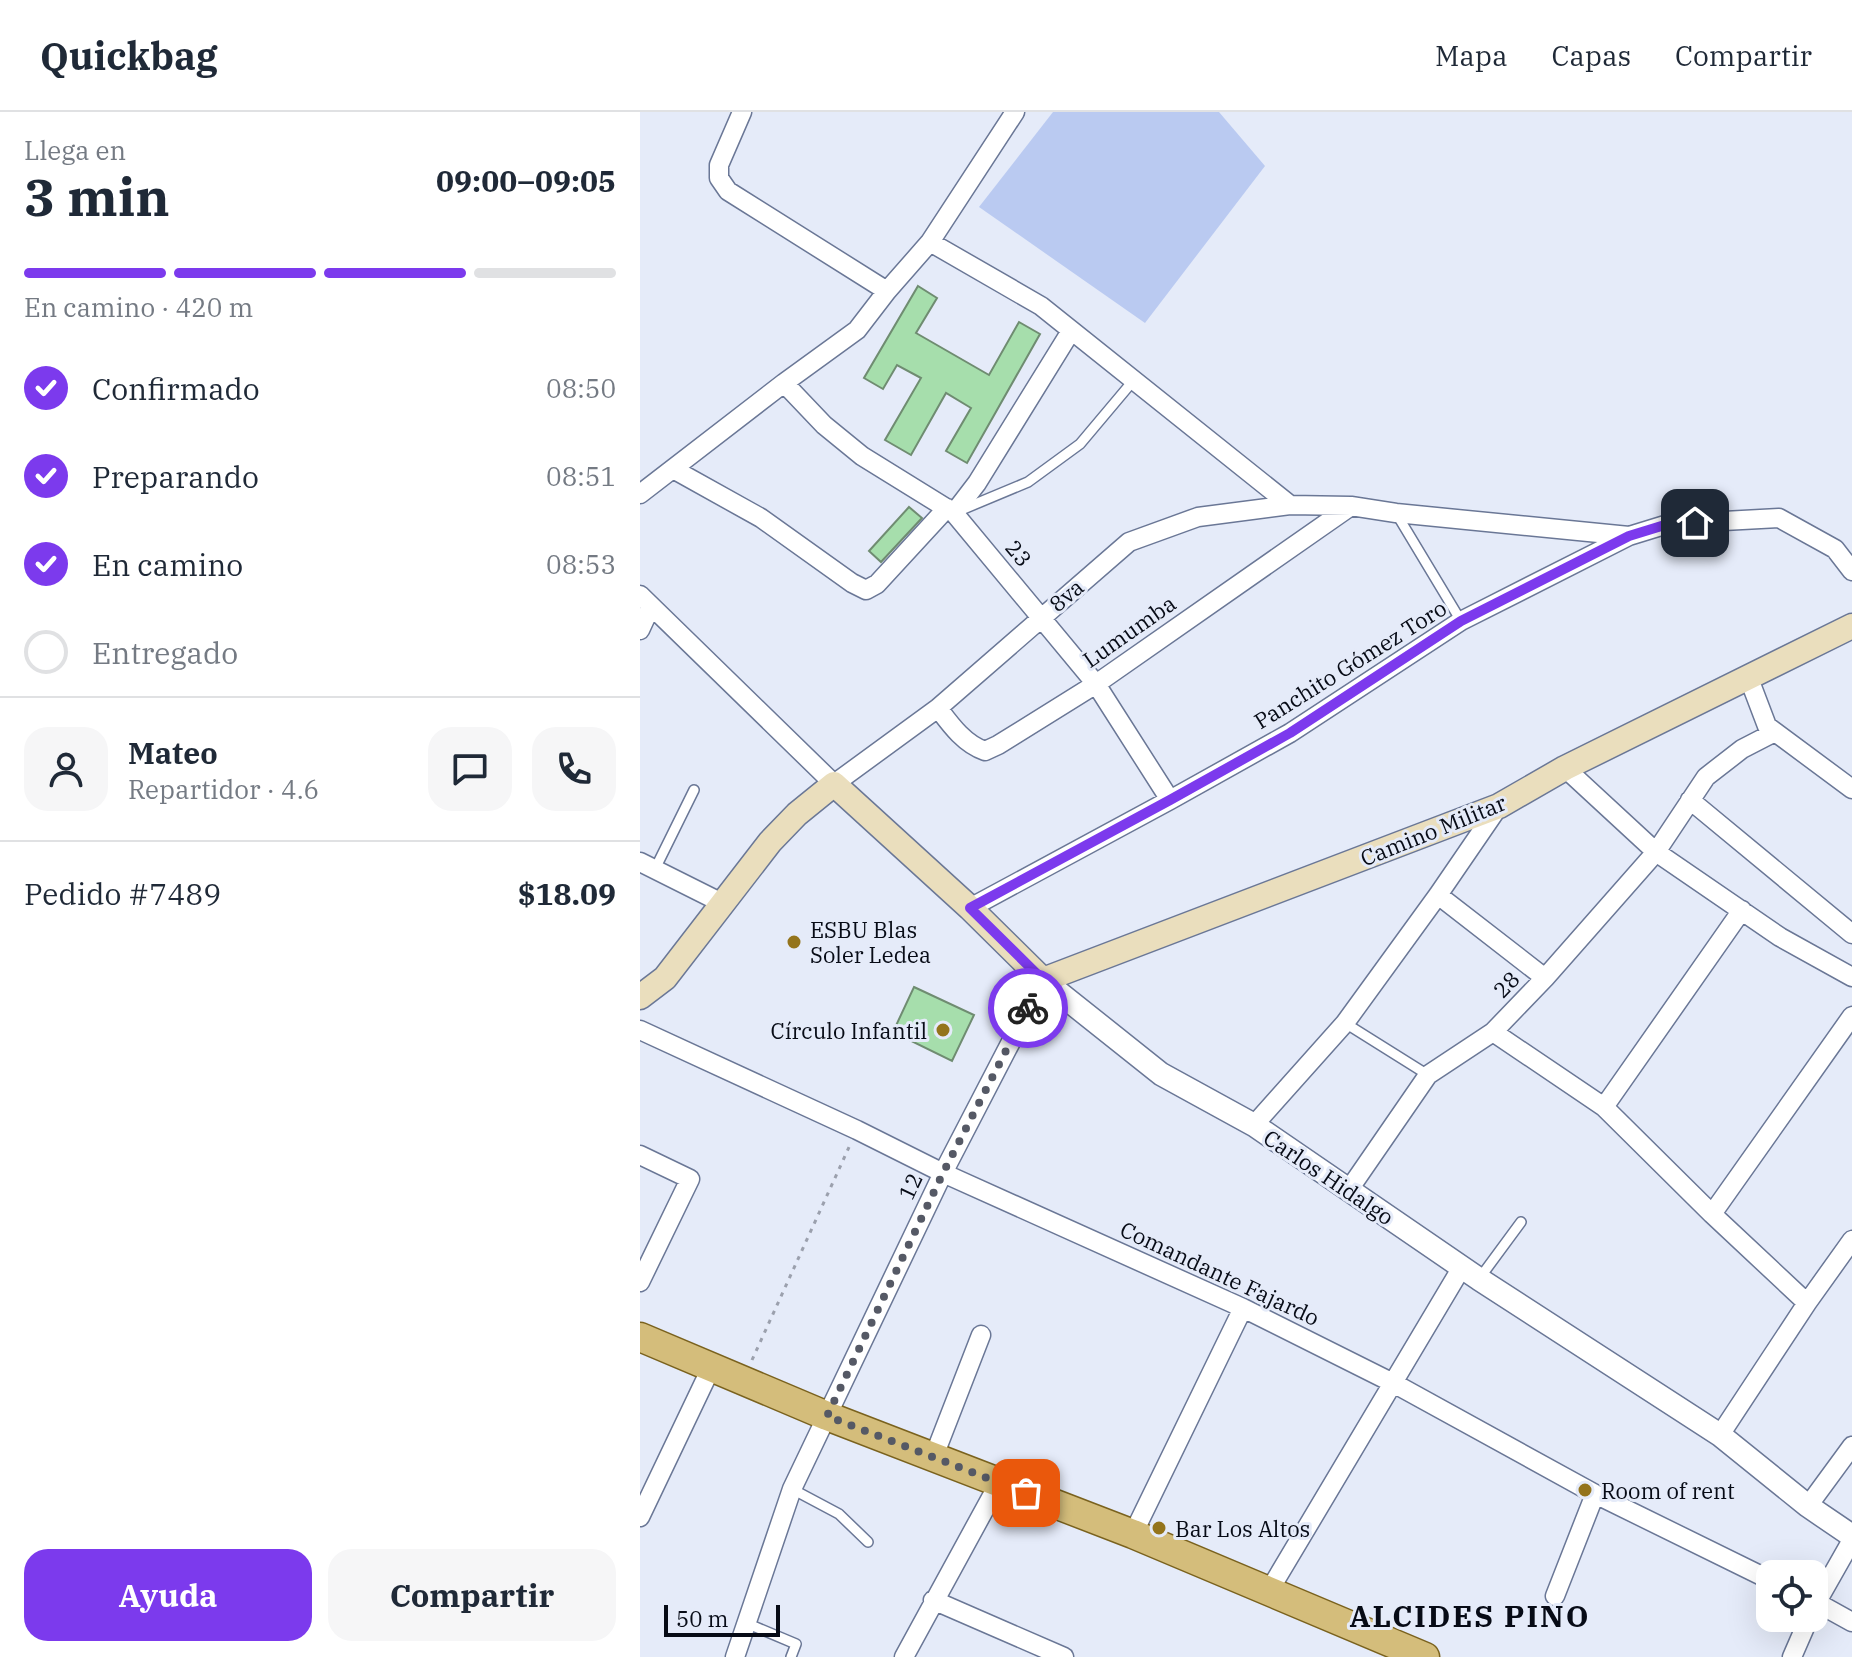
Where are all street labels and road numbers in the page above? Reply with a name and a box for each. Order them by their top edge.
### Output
street label: 23 [999,534,1039,572]
street label: 8va [1043,572,1089,618]
street label: Lumumba [1077,588,1181,674]
street label: Panchito Gómez Toro [1248,593,1452,735]
street label: Camino Militar [1356,787,1510,872]
street label: 28 [1486,964,1526,1004]
street label: Carlos Hidalgo [1258,1123,1400,1231]
street label: 12 [891,1168,929,1204]
street label: Comandante Fajardo [1116,1214,1324,1332]

